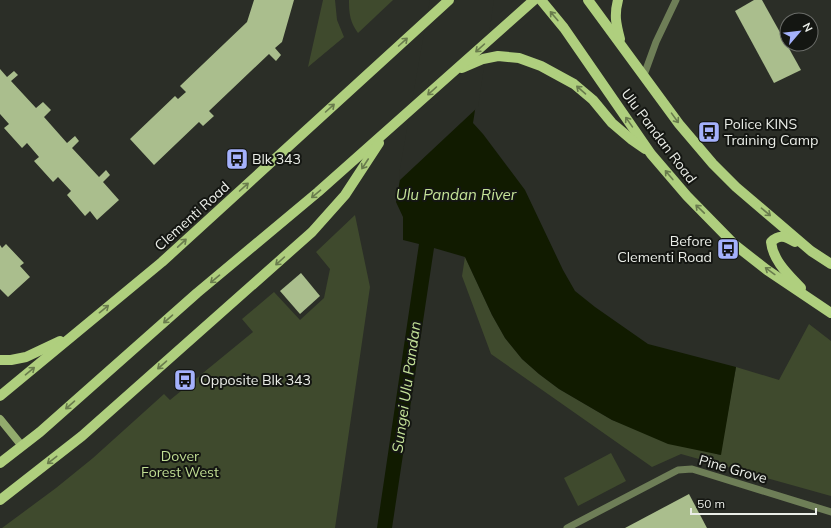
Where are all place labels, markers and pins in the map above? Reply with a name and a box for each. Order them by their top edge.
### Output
place label: Police KINS Training Camp [724,115,818,149]
bus stop icon: Police KINS Training Camp [696,119,722,145]
bus stop icon: Blk 343 [224,146,250,172]
place label: Blk 343 [252,150,301,168]
place label: Before Clementi Road [617,232,712,266]
bus stop icon: Before Clementi Road [715,236,741,262]
bus stop icon: Opposite Blk 343 [172,367,198,393]
place label: Opposite Blk 343 [200,371,311,389]

